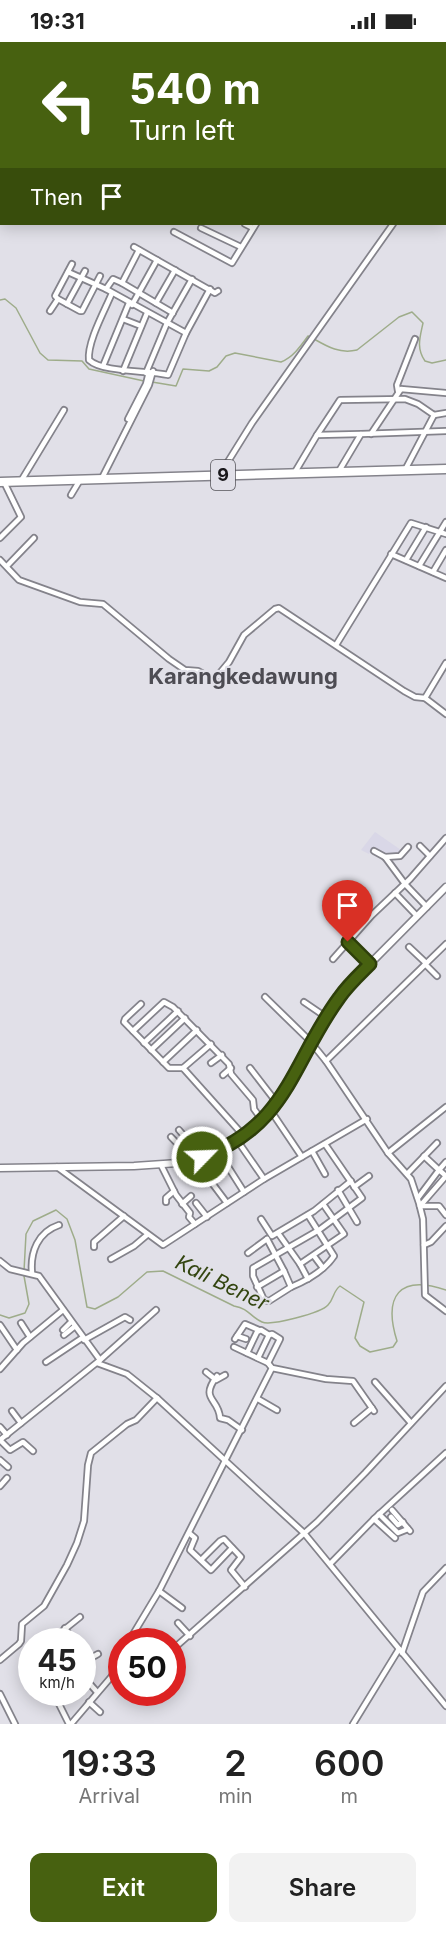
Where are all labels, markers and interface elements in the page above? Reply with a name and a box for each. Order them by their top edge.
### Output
text: 19:31 [30,8,85,34]
text: 540 m [129,63,261,114]
icon: left [30,66,108,144]
text: Turn left [129,114,235,147]
icon: arrive [95,180,128,213]
text: Then [30,184,83,210]
road number: 9 [211,460,235,490]
district label: Karangkedawung [148,663,338,689]
pin [322,880,373,942]
icon: arrive [331,889,364,922]
position arrow [170,1125,234,1189]
water label: Kali Bener [172,1249,274,1316]
speed limit sign: 50 [108,1628,186,1706]
text: 45 [37,1642,77,1678]
text: km/h [39,1673,75,1692]
text: 19:33 [61,1741,157,1785]
text: 2 [224,1741,247,1785]
text: 600 [314,1741,385,1785]
text: Arrival [78,1784,140,1808]
text: min [218,1784,253,1808]
text: m [341,1784,358,1808]
button: Exit [30,1853,217,1922]
button: Share [229,1853,416,1922]

